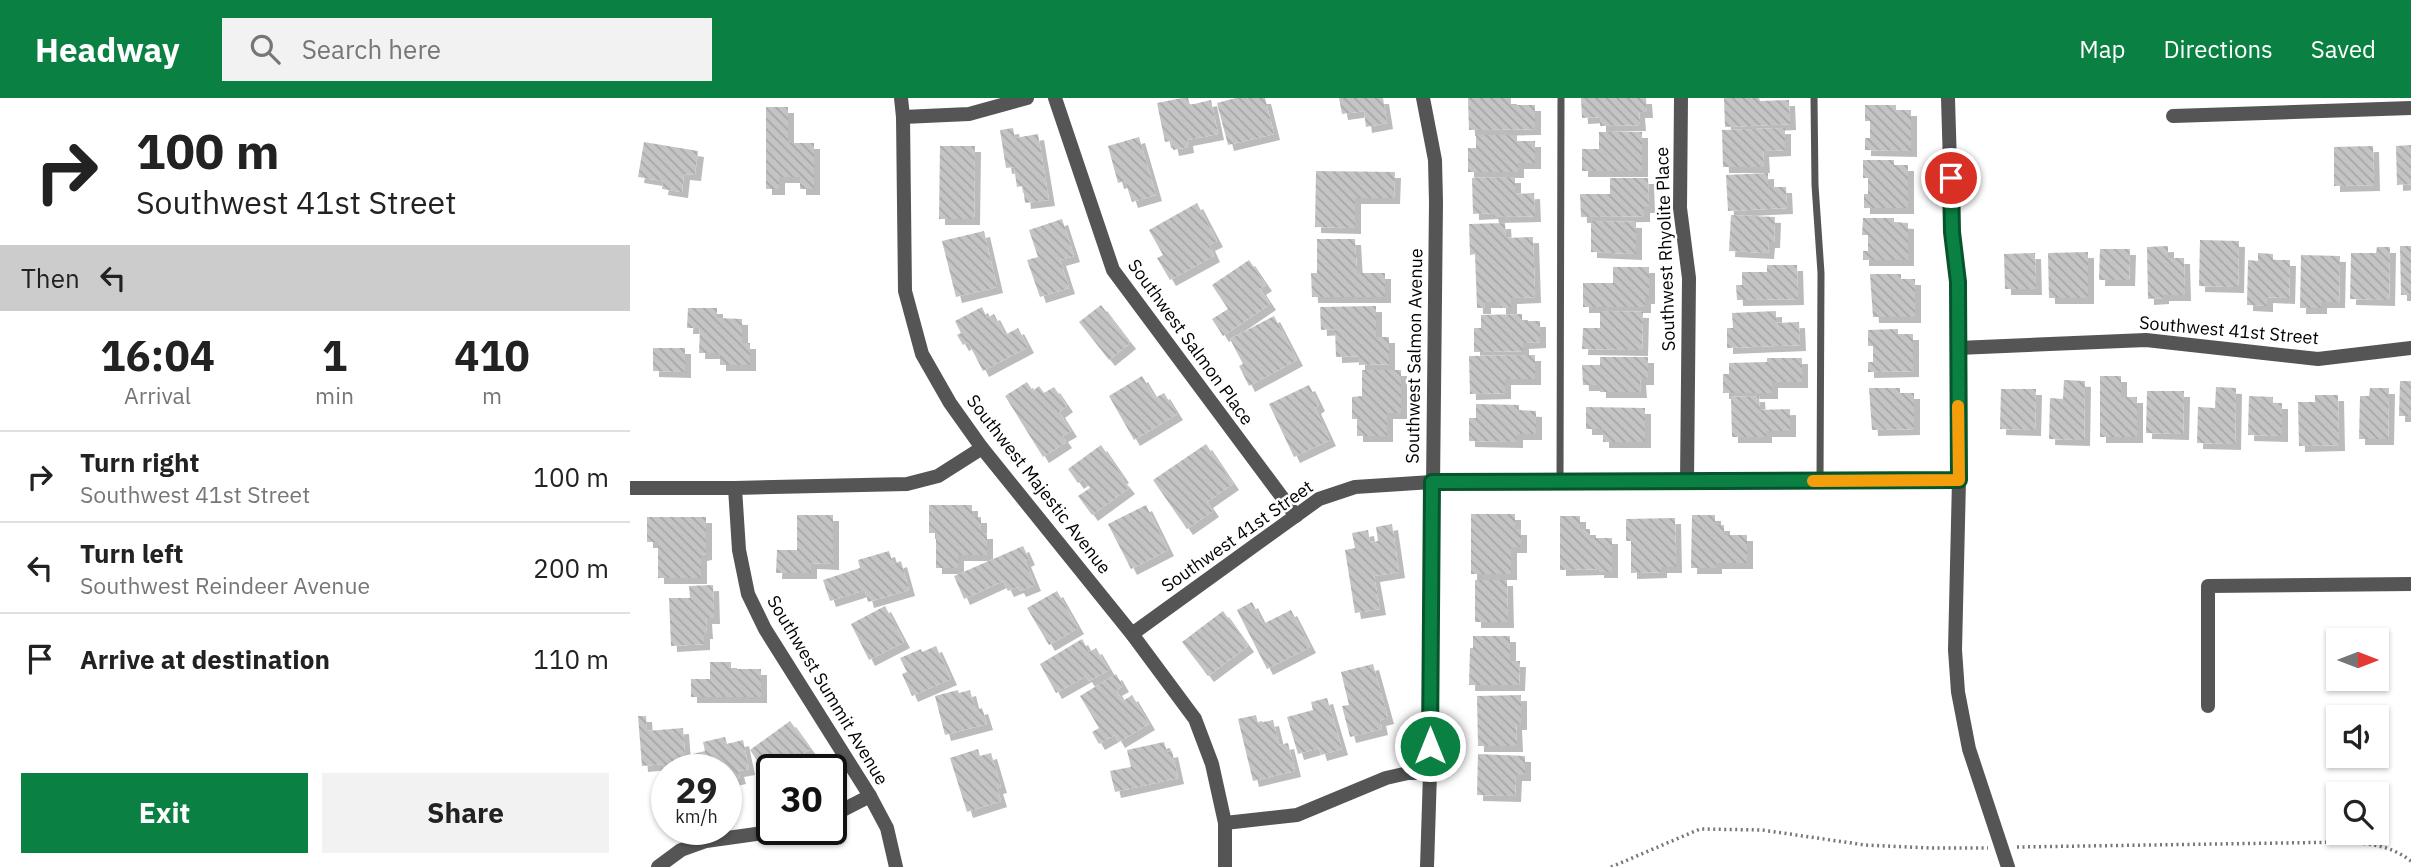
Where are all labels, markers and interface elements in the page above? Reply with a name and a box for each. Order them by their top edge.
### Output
search box [222,18,712,81]
text: Headway [35,28,180,71]
icon: search [246,30,284,68]
text: Search here [302,32,441,66]
text: Map [2079,33,2125,65]
text: Directions [2163,33,2273,65]
text: Saved [2311,33,2376,65]
text: 100 m [136,119,280,182]
icon: right [21,126,112,217]
street label: Southwest Rhyolite Place [1650,146,1680,352]
pin [1921,148,1981,208]
icon: arrive [1932,159,1970,197]
text: Southwest 41st Street [136,181,456,223]
street label: Southwest Salmon Avenue [1401,248,1427,464]
street label: Southwest Salmon Place [1123,255,1259,430]
icon: left [94,259,132,297]
text: Then [21,261,80,295]
street label: Southwest 41st Street [2138,311,2320,349]
text: 16:04 [100,328,215,383]
text: 1 [322,328,347,383]
text: 410 [454,328,530,383]
text: Arrival [124,380,191,410]
text: min [315,380,354,410]
text: m [482,380,502,410]
street label: Southwest Majestic Avenue [962,390,1116,578]
text: Turn right [80,445,199,479]
icon: right [21,458,59,496]
text: 100 m [533,460,609,494]
street label: Southwest 41st Street [1157,475,1317,597]
text: Southwest 41st Street [80,479,310,509]
text: Turn left [80,536,183,570]
icon: left [21,549,59,587]
text: 200 m [533,551,609,585]
text: Southwest Reindeer Avenue [80,570,370,600]
street label: Southwest Summit Avenue [762,591,894,789]
north arrow [2326,628,2389,691]
map controls [2326,628,2389,845]
icon: arrive [21,640,59,678]
text: Arrive at destination [80,642,330,676]
text: 110 m [533,642,609,676]
button: sound [2326,705,2389,768]
position arrow [1393,709,1467,783]
speed limit sign: 30 [756,754,847,845]
text: 29 [675,767,718,813]
button: Exit [21,773,308,853]
button: Share [322,773,609,853]
button: search [2326,782,2389,845]
text: km/h [675,805,718,828]

